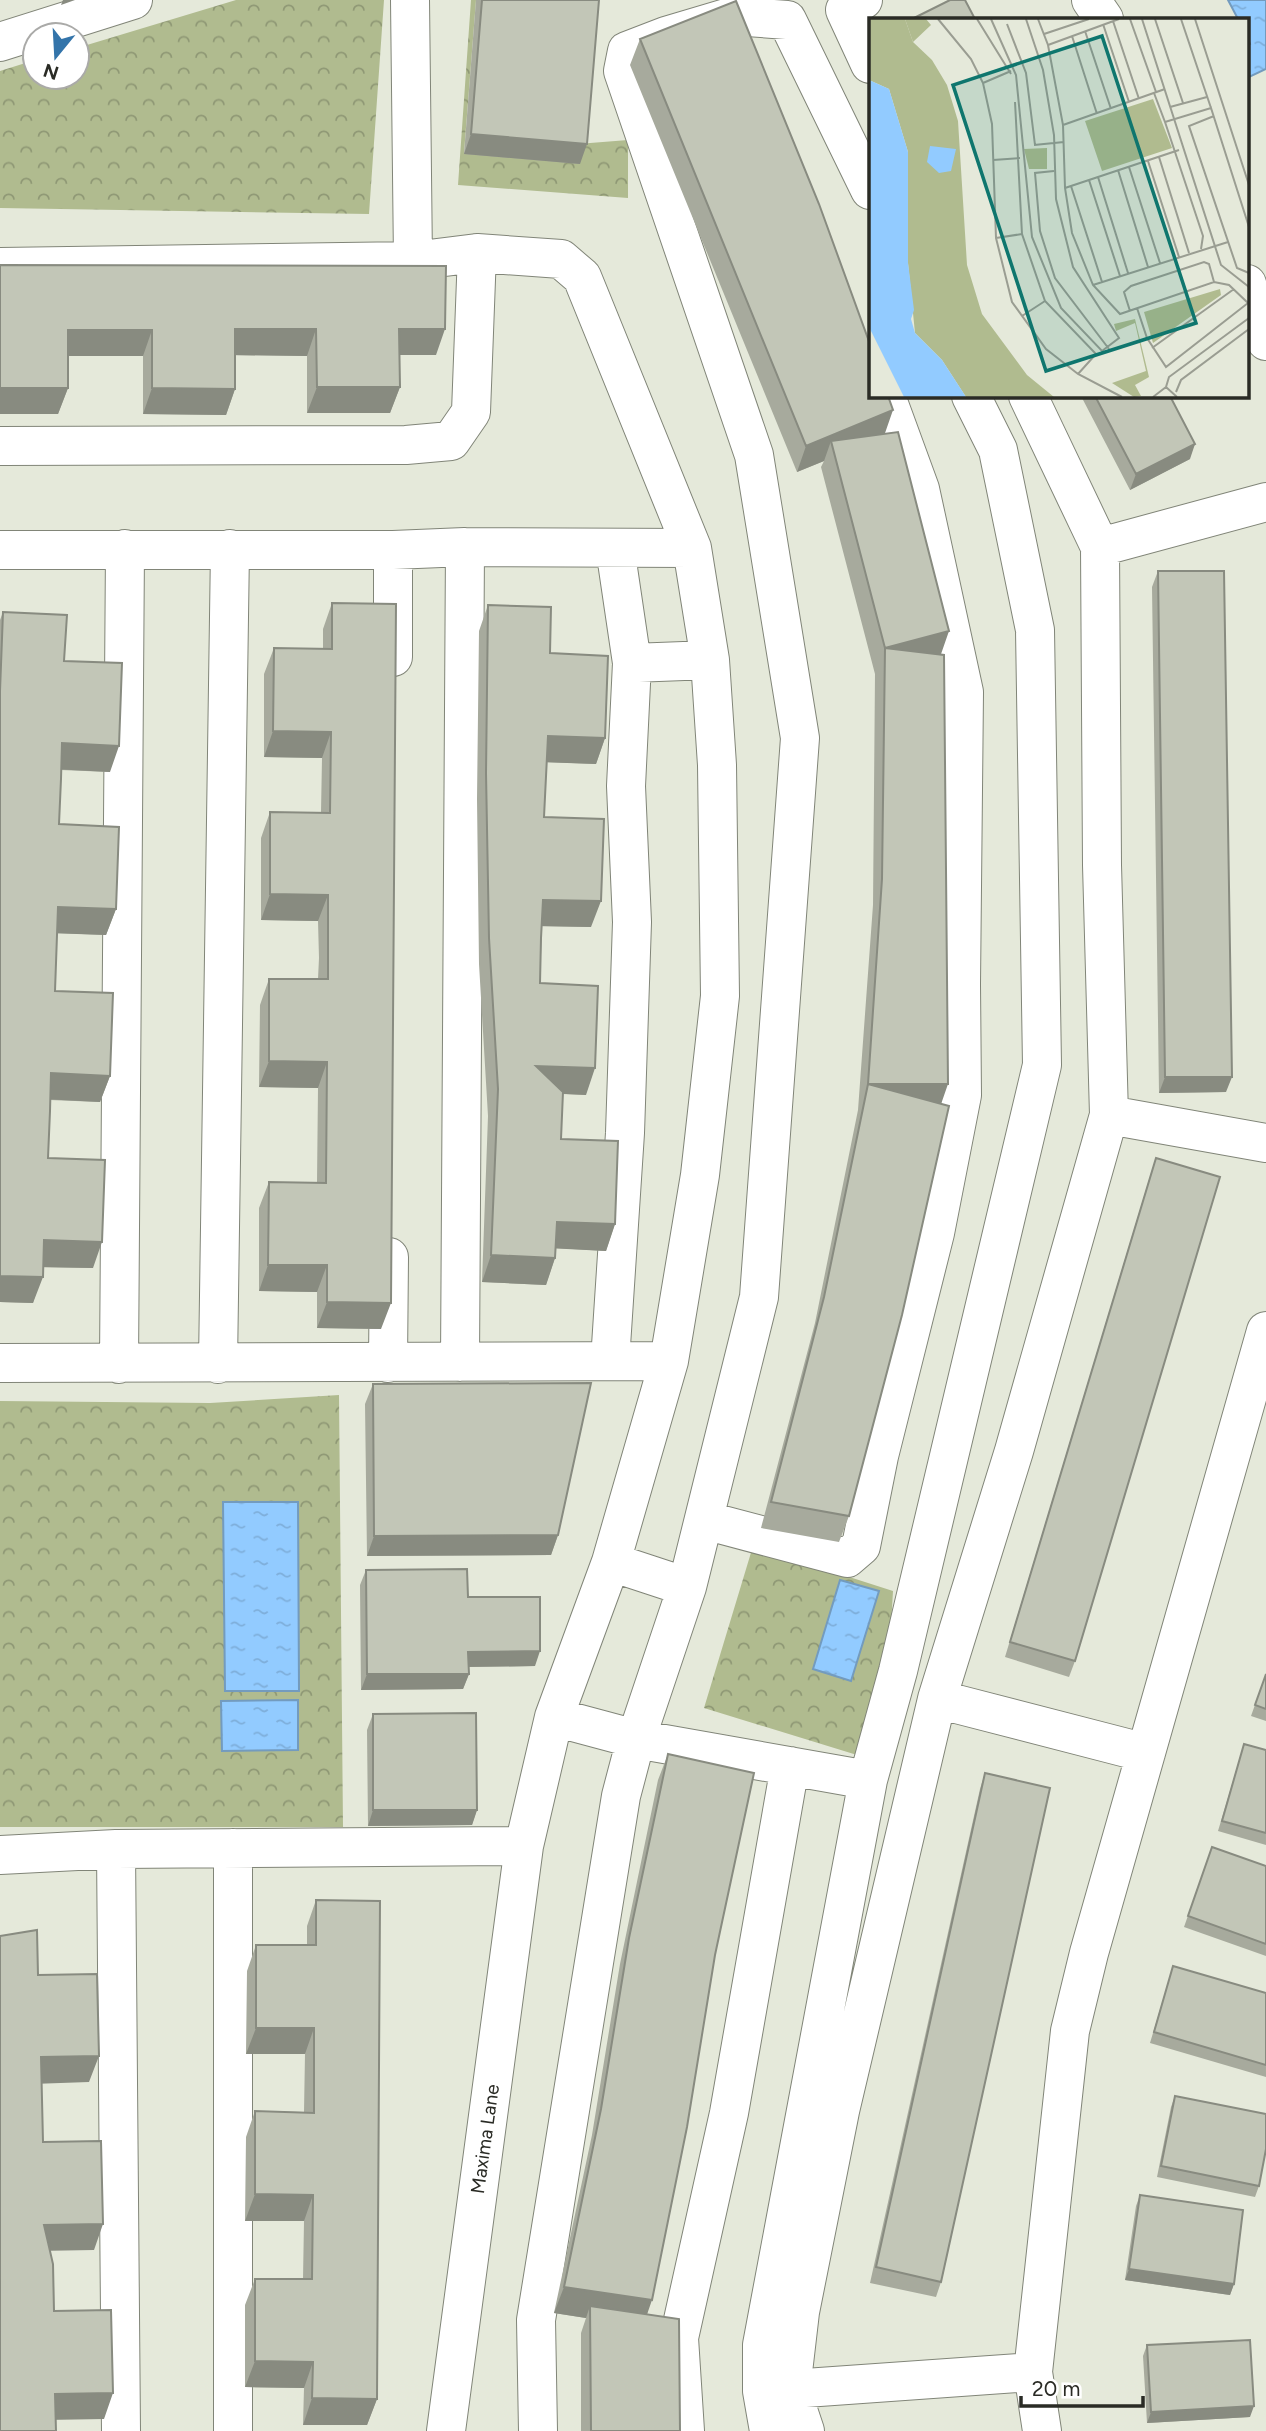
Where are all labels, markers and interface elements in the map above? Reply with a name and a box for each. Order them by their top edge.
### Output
inset map [869,18,1248,397]
north arrow [21,21,91,91]
text: N [40,58,61,85]
street label: Maxima Lane [466,2083,504,2195]
scale bar [1021,2364,1144,2408]
text: 20 m [1032,2376,1080,2401]

